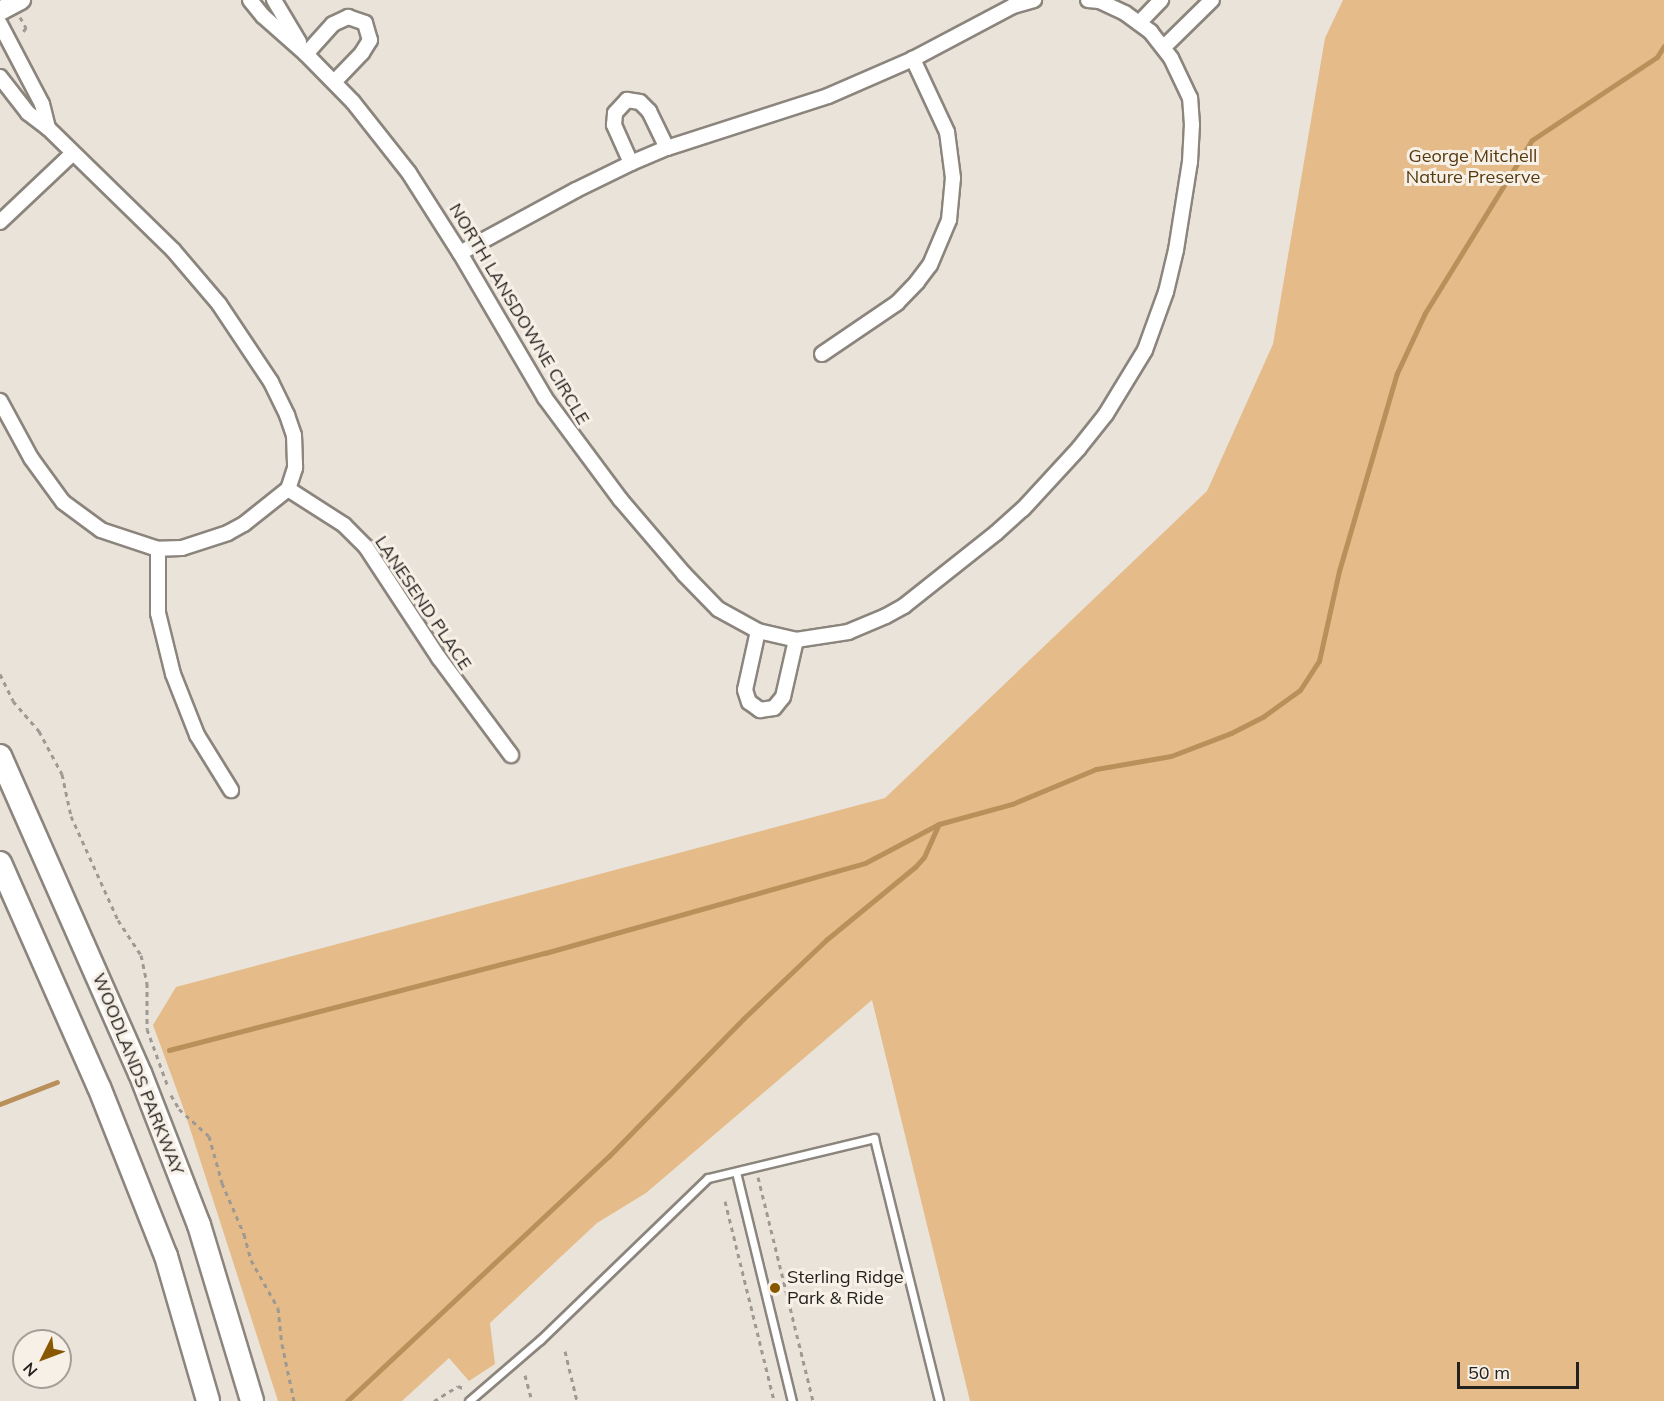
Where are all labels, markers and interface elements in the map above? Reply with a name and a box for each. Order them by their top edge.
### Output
park label: George Mitchell Nature Preserve [1406,146,1540,188]
street label: NORTH LANSDOWNE CIRCLE [444,200,594,428]
street label: LANESEND PLACE [370,532,476,674]
street label: WOODLANDS PARKWAY [88,970,188,1178]
place label: Sterling Ridge Park & Ride [787,1267,904,1310]
marker: Sterling Ridge Park & Ride [768,1281,782,1295]
north arrow [12,1329,72,1389]
scale bar [1460,1350,1582,1388]
text: N [19,1359,42,1381]
text: 50 m [1468,1361,1510,1384]

